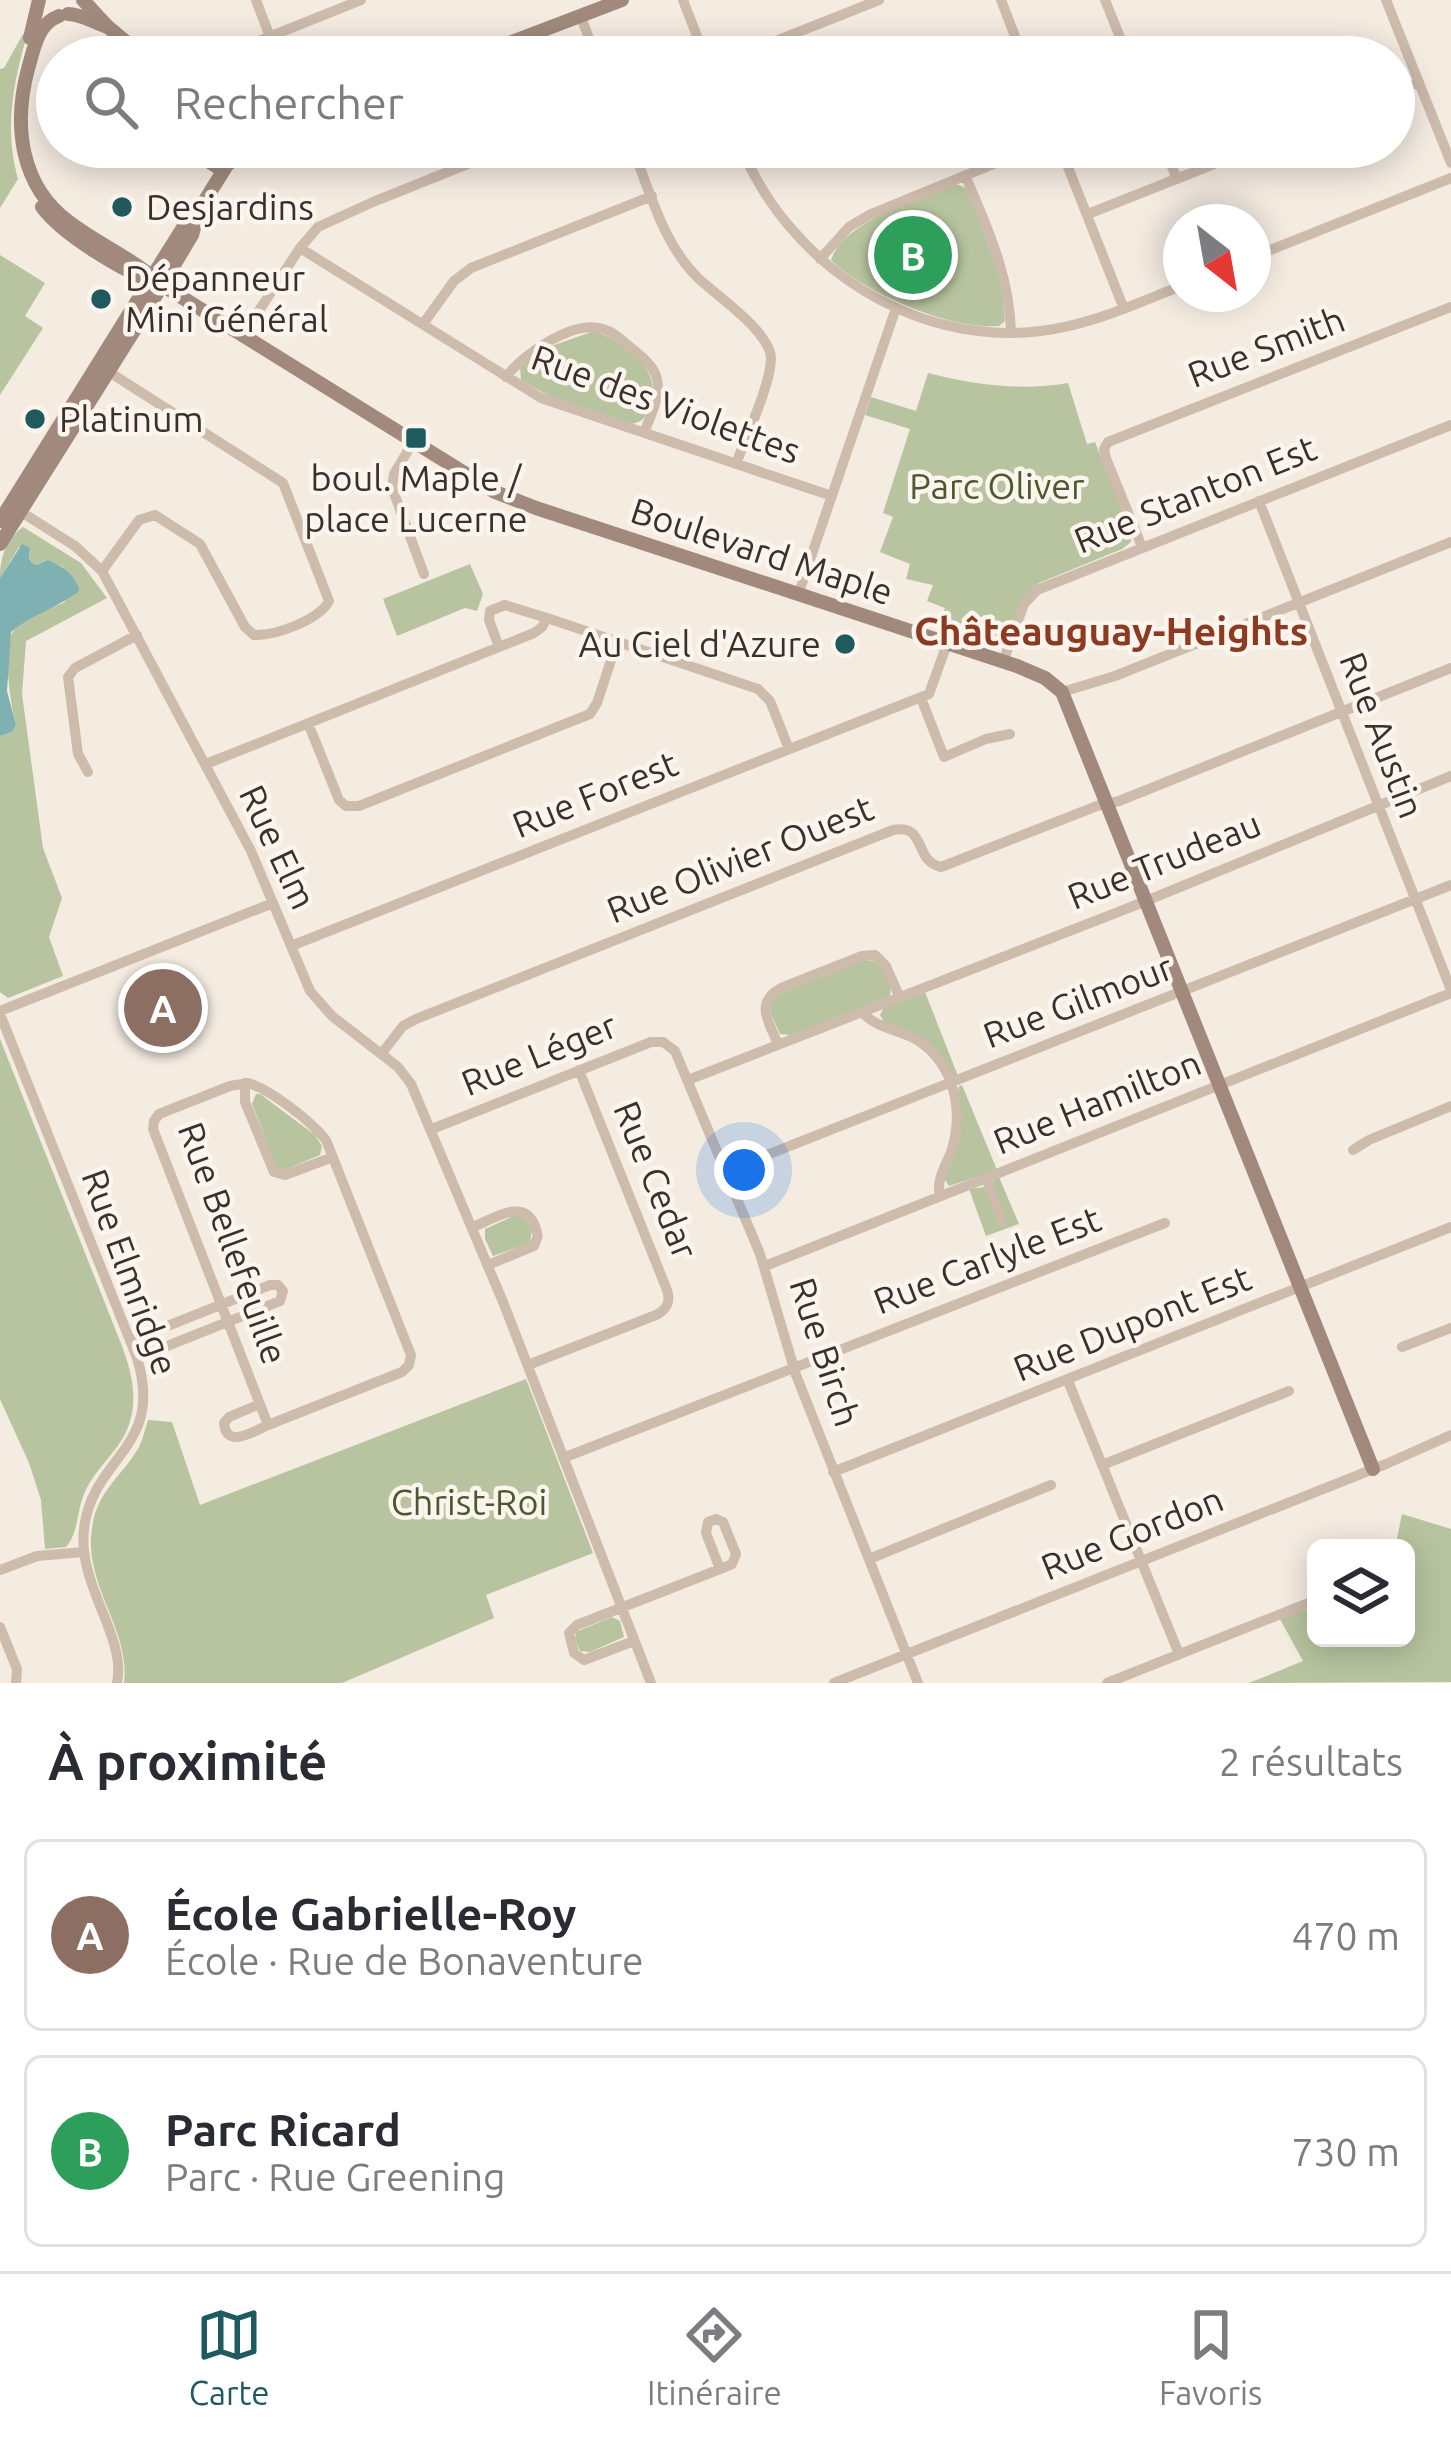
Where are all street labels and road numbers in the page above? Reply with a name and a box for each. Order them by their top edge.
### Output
street label: Rue Smith [1182,298,1350,395]
street label: Rue des Violettes [526,336,806,471]
street label: Rue Stanton Est [1068,426,1322,561]
street label: Boulevard Maple [626,489,898,612]
street label: Rue Austin [1332,646,1433,823]
street label: Rue Forest [506,742,683,845]
street label: Rue Elm [232,778,325,915]
street label: Rue Olivier Ouest [601,786,879,931]
street label: Rue Trudeau [1062,802,1266,917]
street label: Rue Gilmour [977,946,1179,1055]
street label: Rue Léger [455,1004,623,1103]
street label: Rue Hamilton [987,1041,1206,1162]
street label: Rue Cedar [606,1095,707,1265]
street label: Rue Bellefeuille [171,1116,296,1369]
street label: Rue Elmridge [74,1163,187,1380]
street label: Rue Carlyle Est [868,1197,1106,1322]
street label: Rue Dupont Est [1007,1256,1256,1389]
street label: Rue Birch [782,1272,869,1431]
street label: Rue Gordon [1035,1478,1229,1588]

